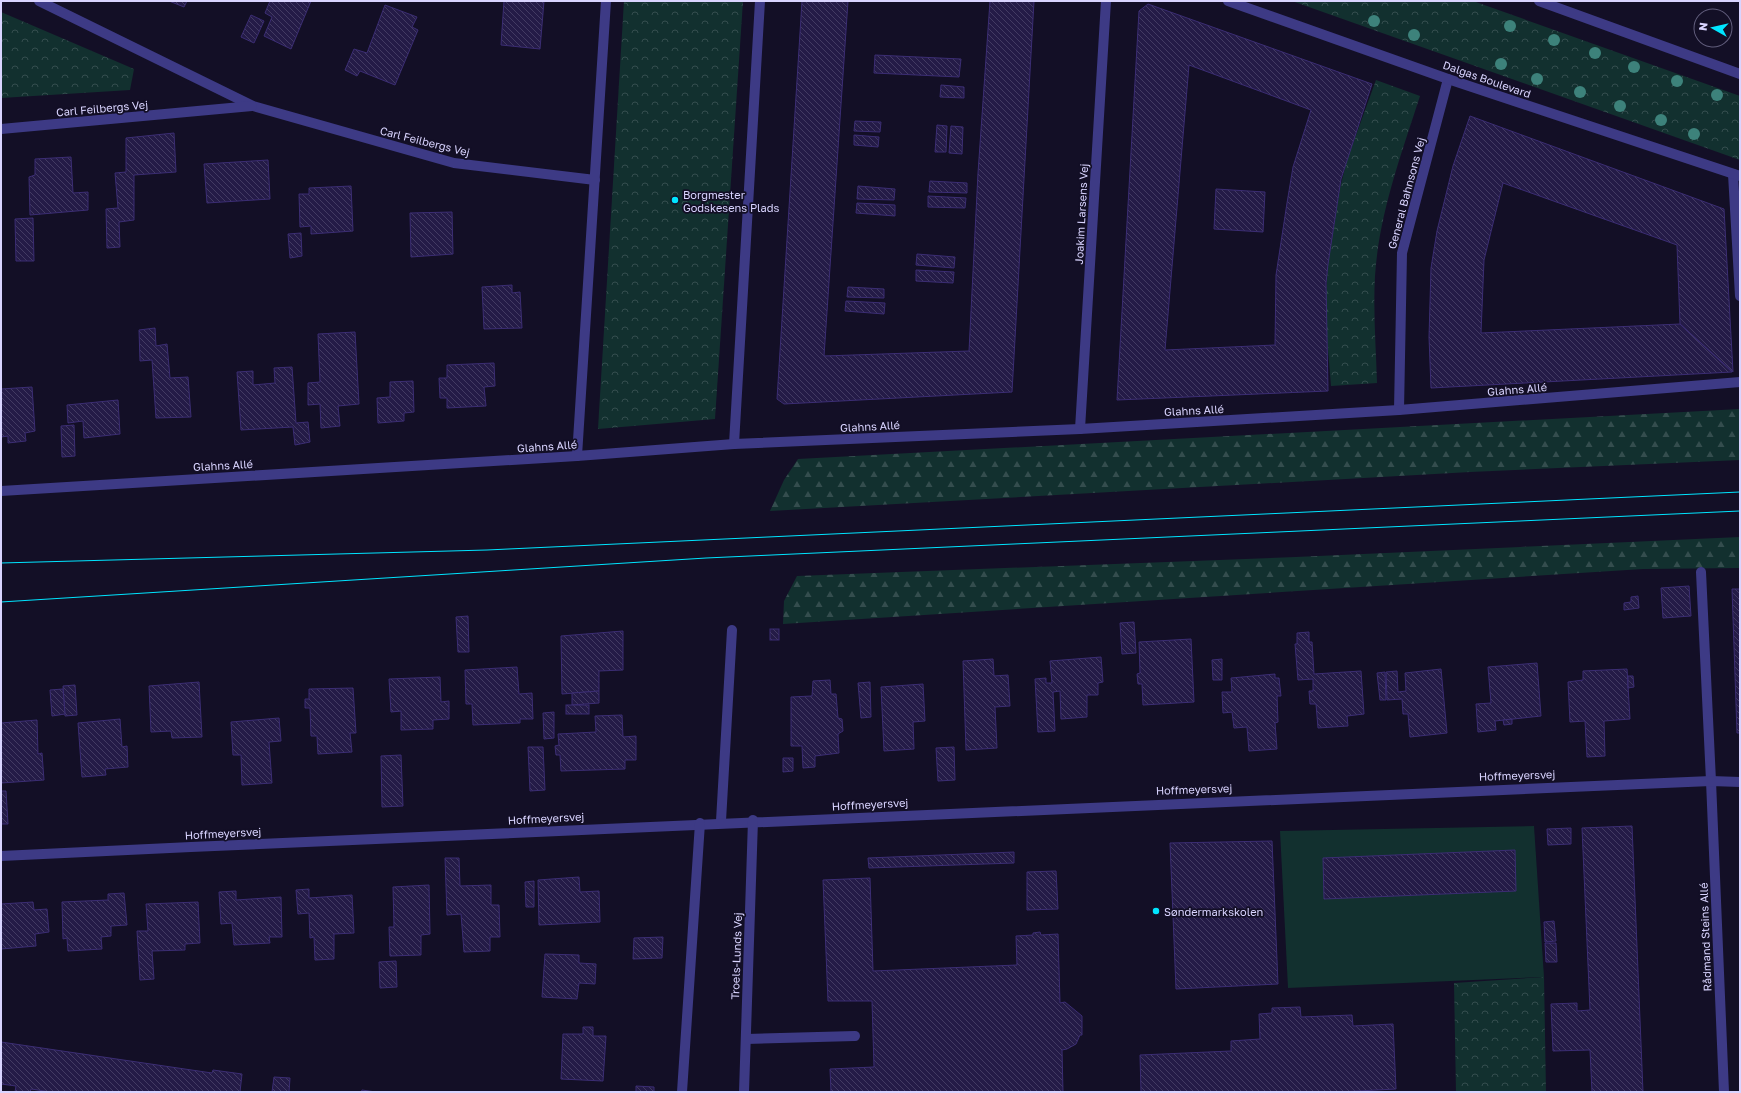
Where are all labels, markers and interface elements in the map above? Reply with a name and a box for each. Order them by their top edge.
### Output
north arrow [1693,8,1733,48]
text: N [1696,21,1710,32]
street label: Dalgas Boulevard [1441,58,1533,100]
street label: Carl Feilbergs Vej [55,98,149,118]
street label: Carl Feilbergs Vej [379,124,471,158]
street label: General Bahnsons Vej [1385,136,1427,250]
street label: Joakim Larsens Vej [1072,163,1090,265]
place label: Borgmester Godskesens Plads [683,188,780,214]
marker: Borgmester Godskesens Plads [670,195,680,205]
street label: Glahns Allé [1487,380,1547,398]
street label: Glahns Allé [1164,402,1224,418]
street label: Glahns Allé [840,418,900,434]
street label: Glahns Allé [517,437,577,455]
street label: Glahns Allé [193,457,253,473]
street label: Hoffmeyersvej [1478,767,1556,783]
street label: Hoffmeyersvej [1155,781,1233,797]
street label: Hoffmeyersvej [831,796,909,812]
street label: Hoffmeyersvej [507,810,585,826]
street label: Hoffmeyersvej [184,825,262,841]
street label: Rådmand Steins Allé [1697,882,1713,992]
place label: Søndermarkskolen [1164,905,1263,918]
marker: Søndermarkskolen [1151,906,1161,916]
street label: Troels-Lunds Vej [728,912,744,1000]

